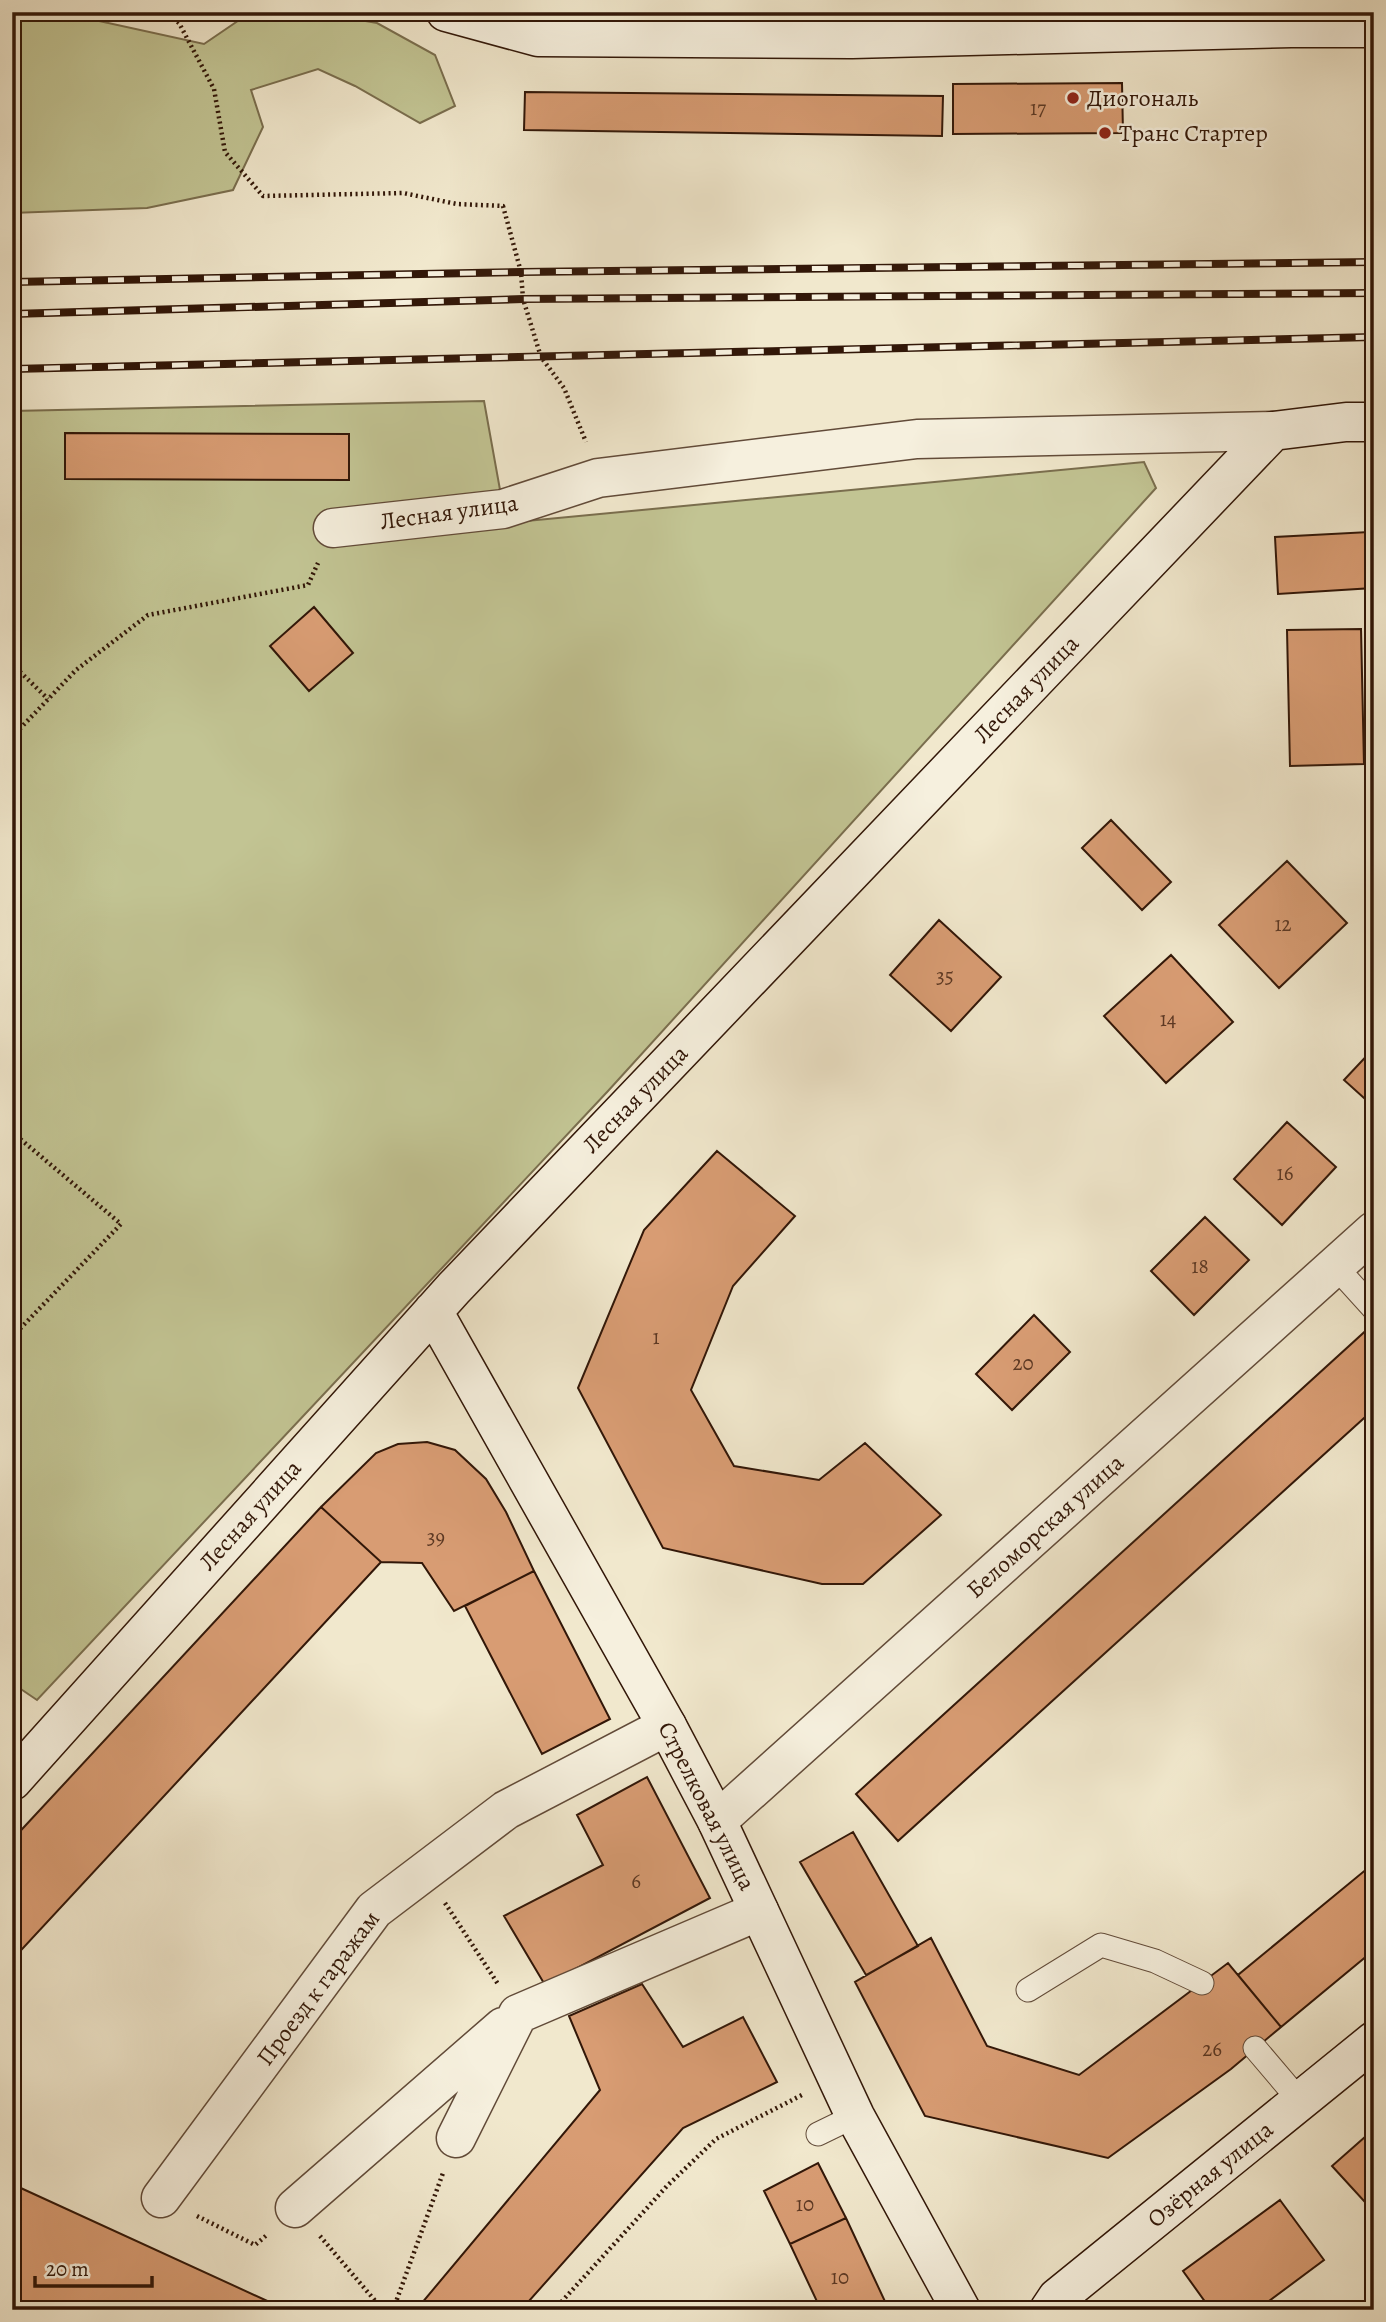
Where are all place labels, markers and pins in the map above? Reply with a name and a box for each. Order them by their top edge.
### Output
place label: Диогональ [1087,82,1199,114]
marker: Диогональ [1065,90,1081,106]
place label: Транс Стартер [1119,117,1268,149]
marker: Транс Стартер [1097,125,1113,141]

